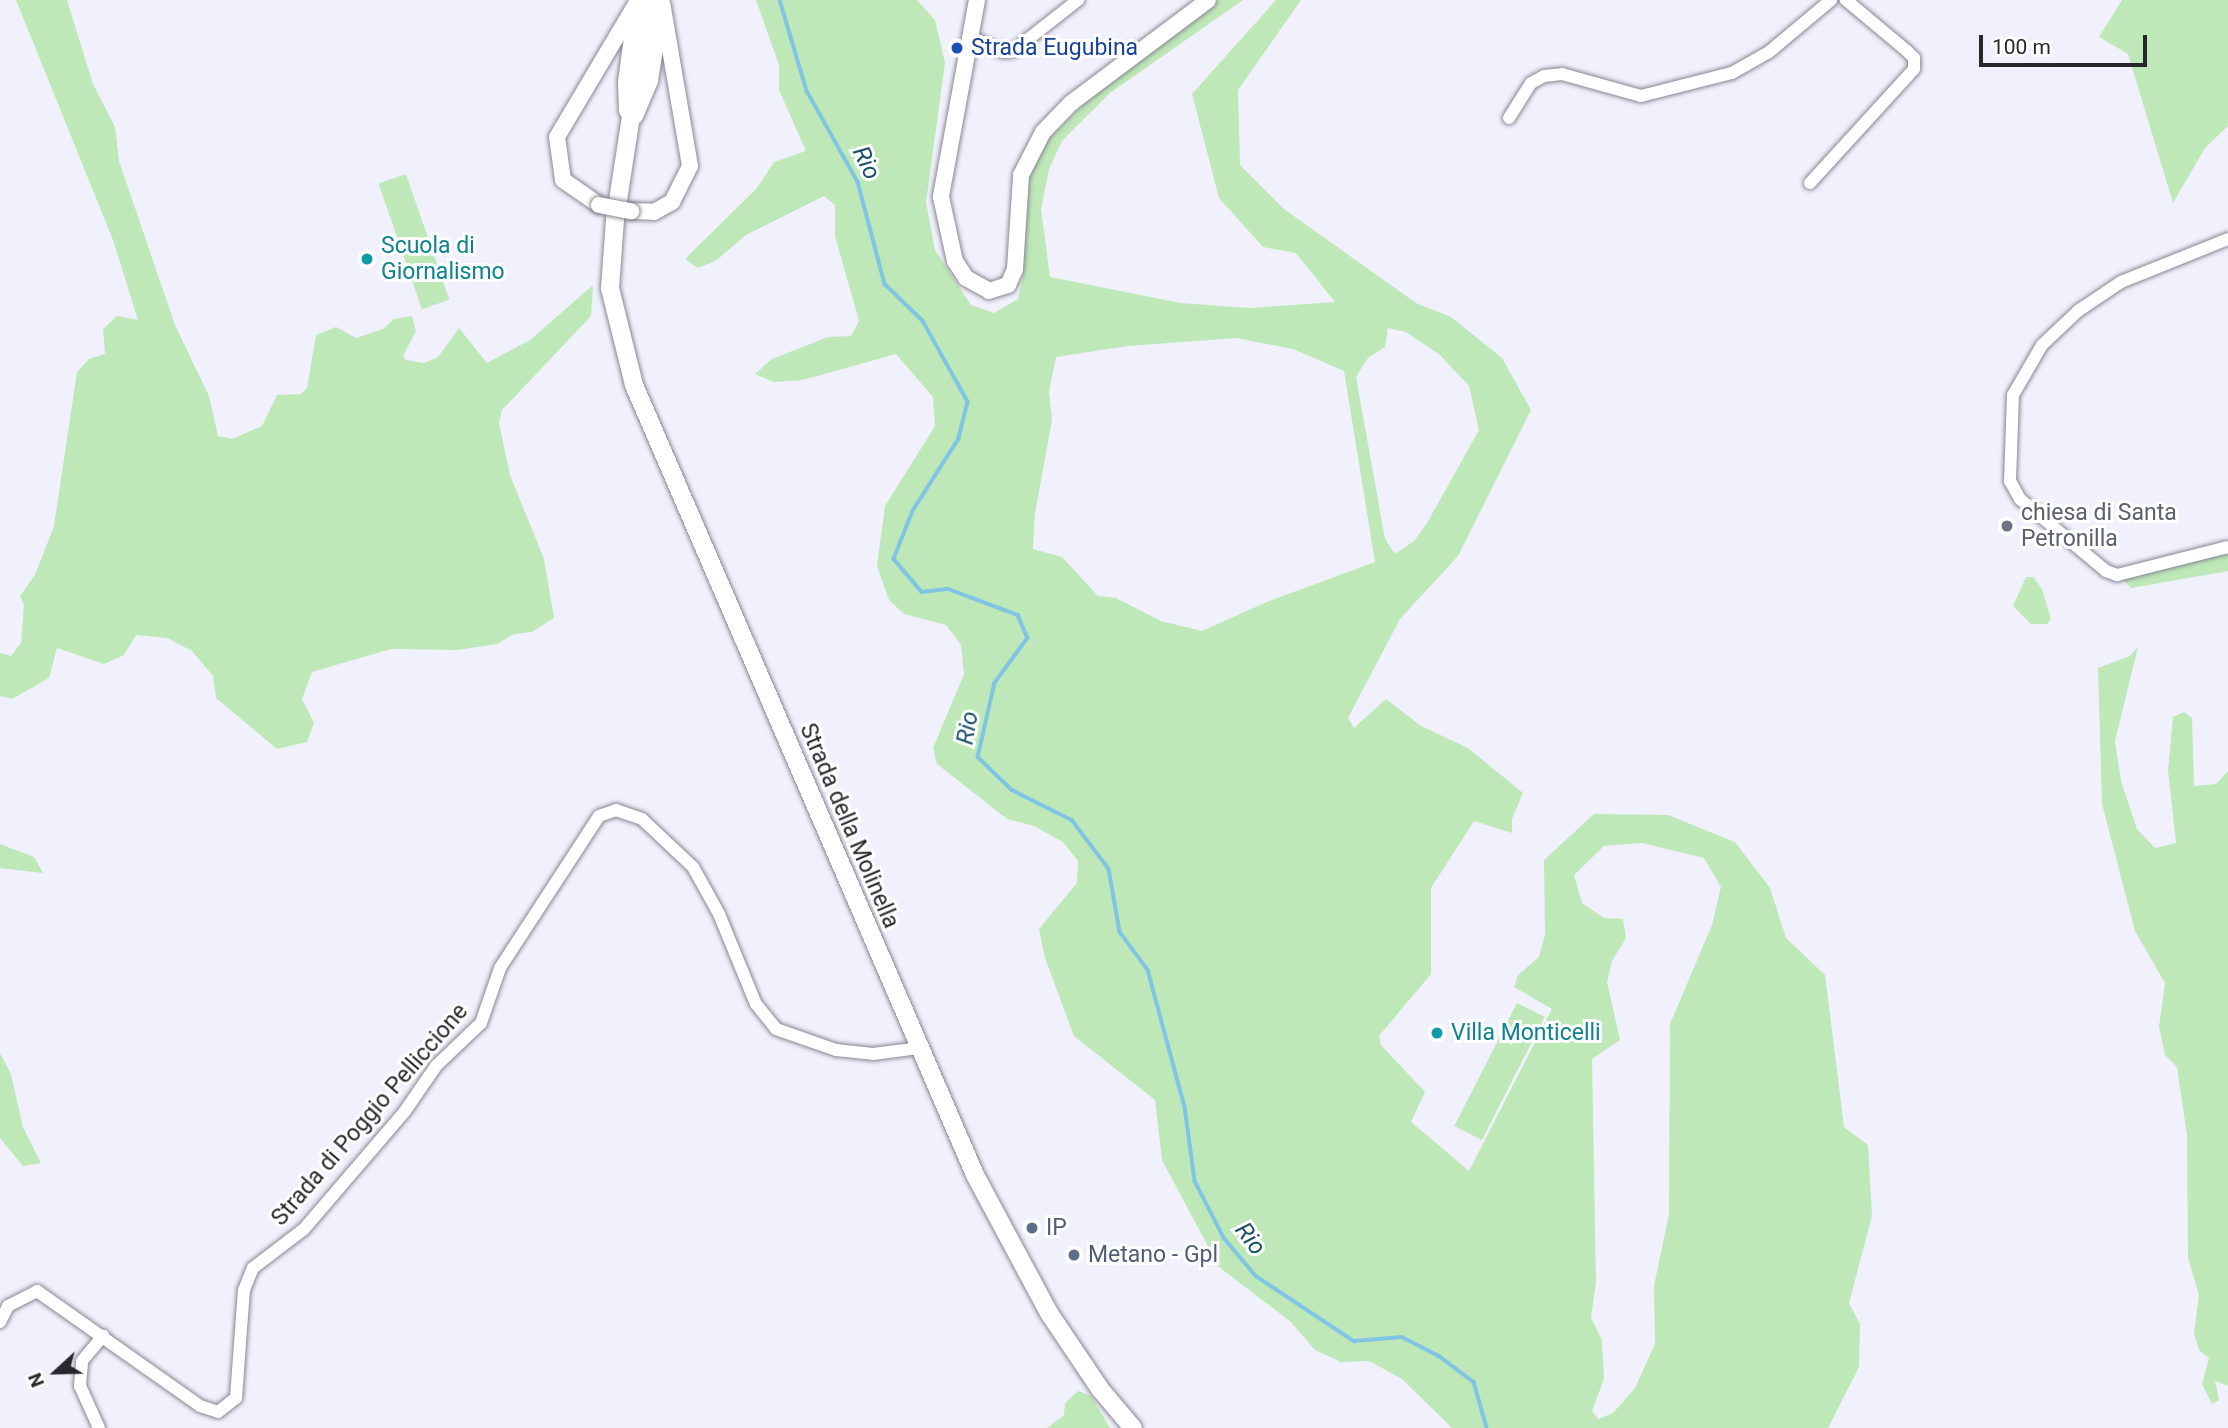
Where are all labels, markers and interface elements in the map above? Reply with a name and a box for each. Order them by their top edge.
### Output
scale bar [1983,21,2151,65]
place label: Strada Eugubina [971,34,1138,62]
text: 100 m [1992,35,2051,59]
marker: Strada Eugubina [949,40,965,56]
water label: Rio [846,142,886,184]
place label: Scuola di Giornalismo [381,232,505,286]
marker: Scuola di Giornalismo [359,251,375,267]
place label: chiesa di Santa Petronilla [2021,499,2177,553]
marker: chiesa di Santa Petronilla [1999,518,2015,534]
water label: Rio [951,709,985,747]
street label: Strada della Molinella [793,719,905,933]
street label: Strada di Poggio Pelliccione [266,998,474,1232]
place label: Villa Monticelli [1451,1019,1601,1047]
marker: Villa Monticelli [1429,1025,1445,1041]
place label: IP [1046,1214,1067,1242]
water label: Rio [1228,1217,1272,1261]
marker: IP [1024,1220,1040,1236]
place label: Metano - Gpl [1088,1241,1218,1269]
marker: Metano - Gpl [1066,1247,1082,1263]
north arrow [21,1337,91,1407]
text: N [23,1370,49,1391]

